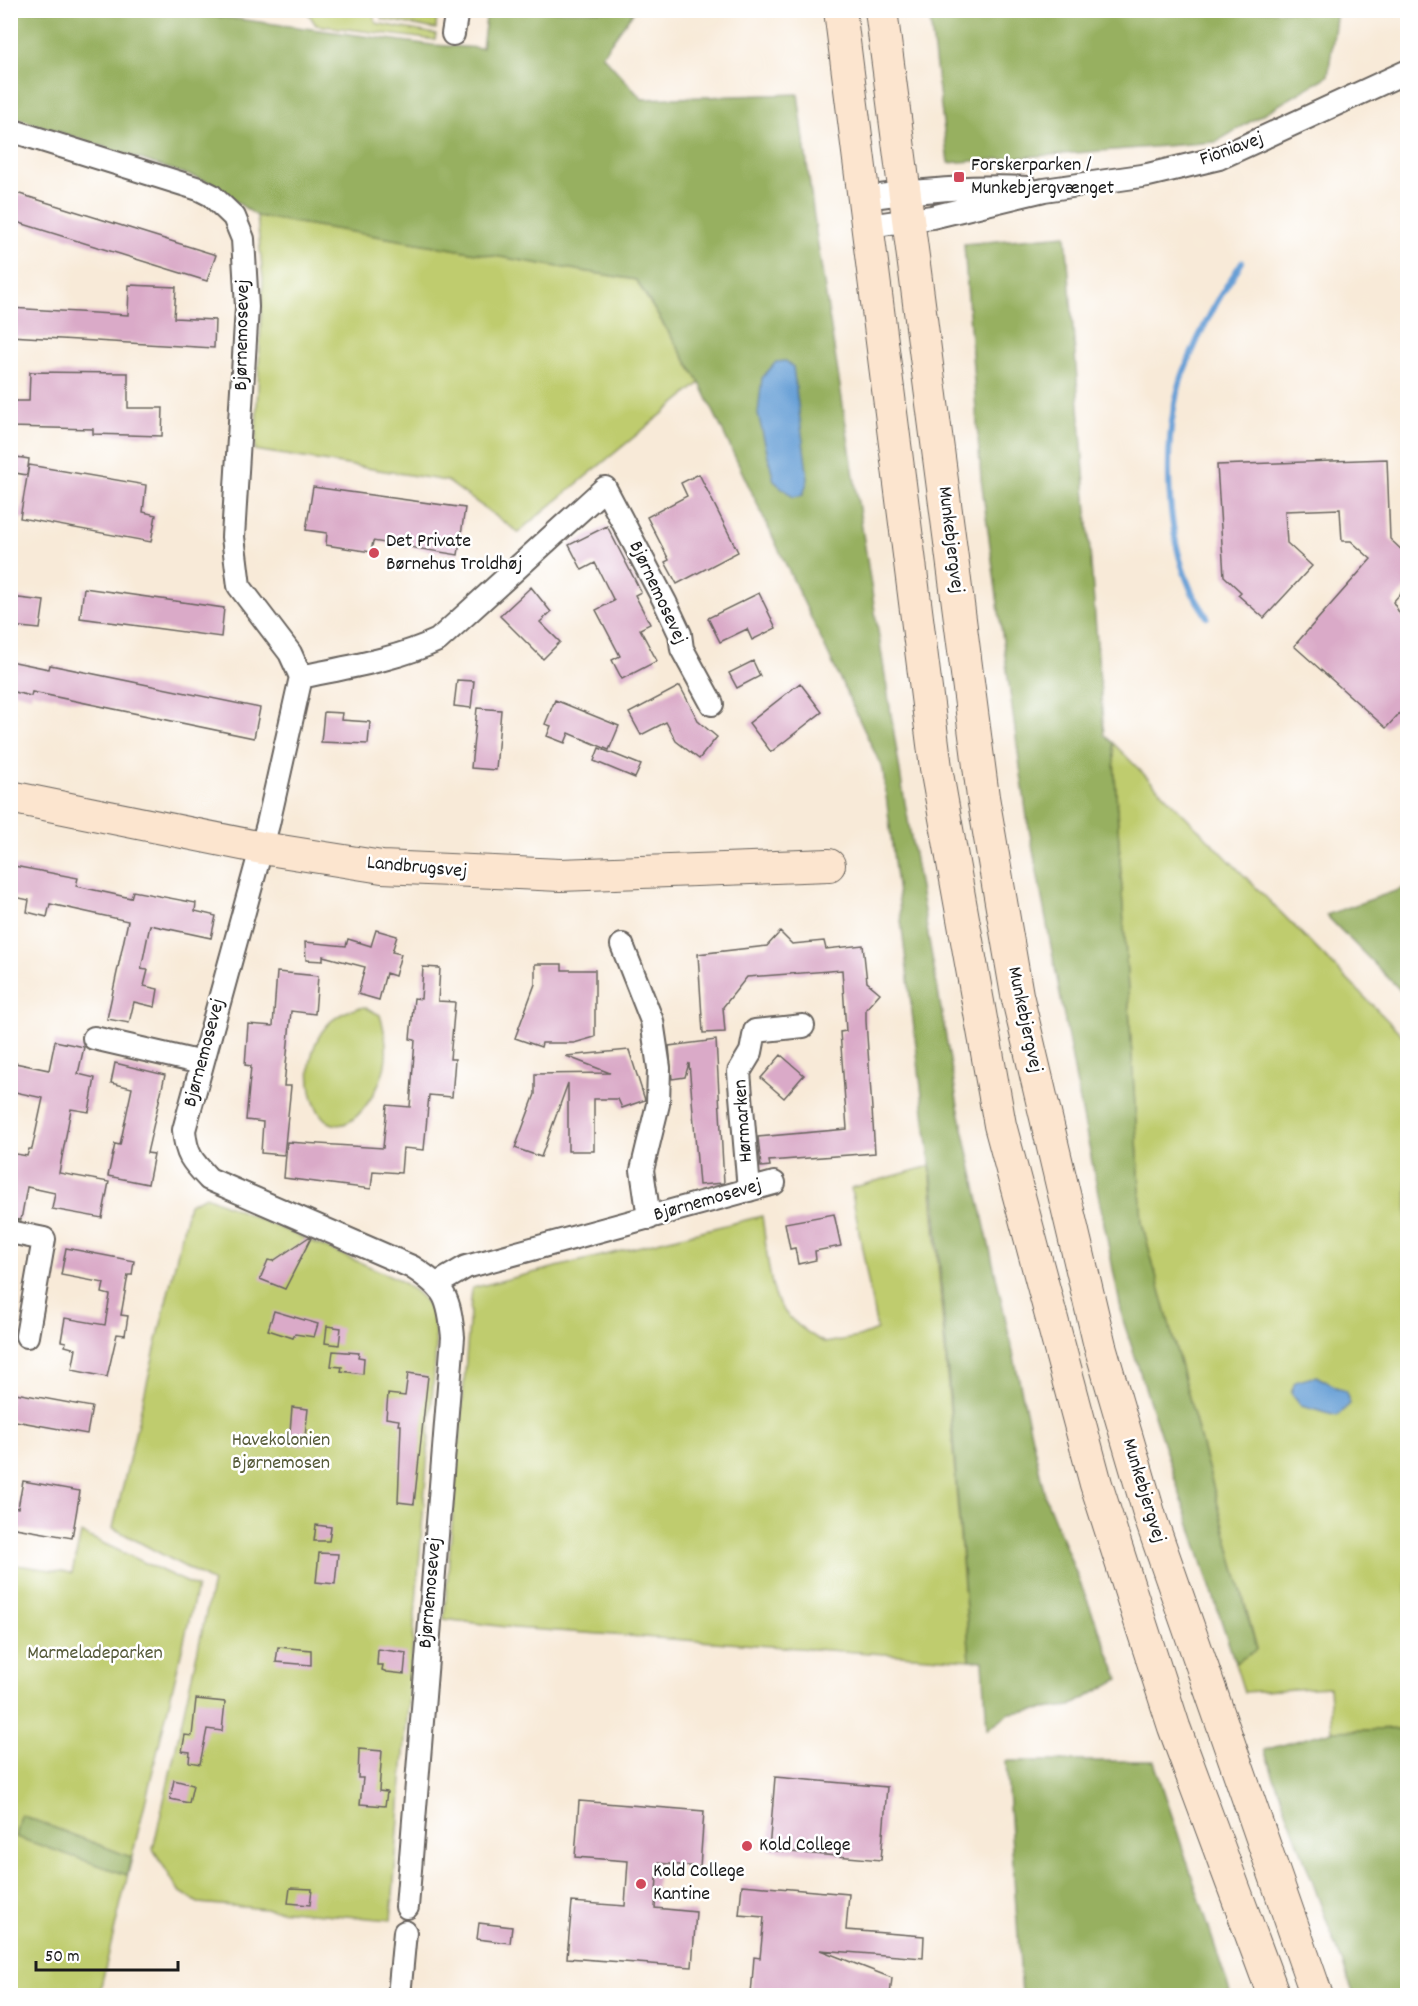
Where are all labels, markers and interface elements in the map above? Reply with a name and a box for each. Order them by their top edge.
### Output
street label: Fioniavej [1196,126,1268,174]
place label: Forskerparken / Munkebjergvænget [971,152,1114,203]
marker: Forskerparken / Munkebjergvænget [952,170,966,184]
street label: Bjørnemosevej [228,279,258,391]
street label: Munkebjergvej [930,485,970,595]
place label: Det Private Børnehus Troldhøj [386,528,522,579]
street label: Bjørnemosevej [621,537,693,649]
marker: Det Private Børnehus Troldhøj [367,546,381,560]
street label: Landbrugsvej [366,850,468,886]
street label: Munkebjergvej [999,964,1049,1076]
street label: Bjørnemosevej [177,996,233,1110]
street label: Hørmarken [727,1078,761,1164]
street label: Bjørnemosevej [651,1172,765,1230]
park label: Havekolonien Bjørnemosen [232,1427,330,1478]
street label: Munkebjergvej [1114,1435,1172,1547]
street label: Bjørnemosevej [412,1536,450,1650]
park label: Marmeladeparken [27,1640,163,1668]
place label: Kold College [759,1832,851,1860]
marker: Kold College [740,1839,754,1853]
place label: Kold College Kantine [653,1858,745,1909]
marker: Kold College Kantine [634,1877,648,1891]
scale bar [36,1934,178,1972]
text: 50 m [45,1945,80,1970]

